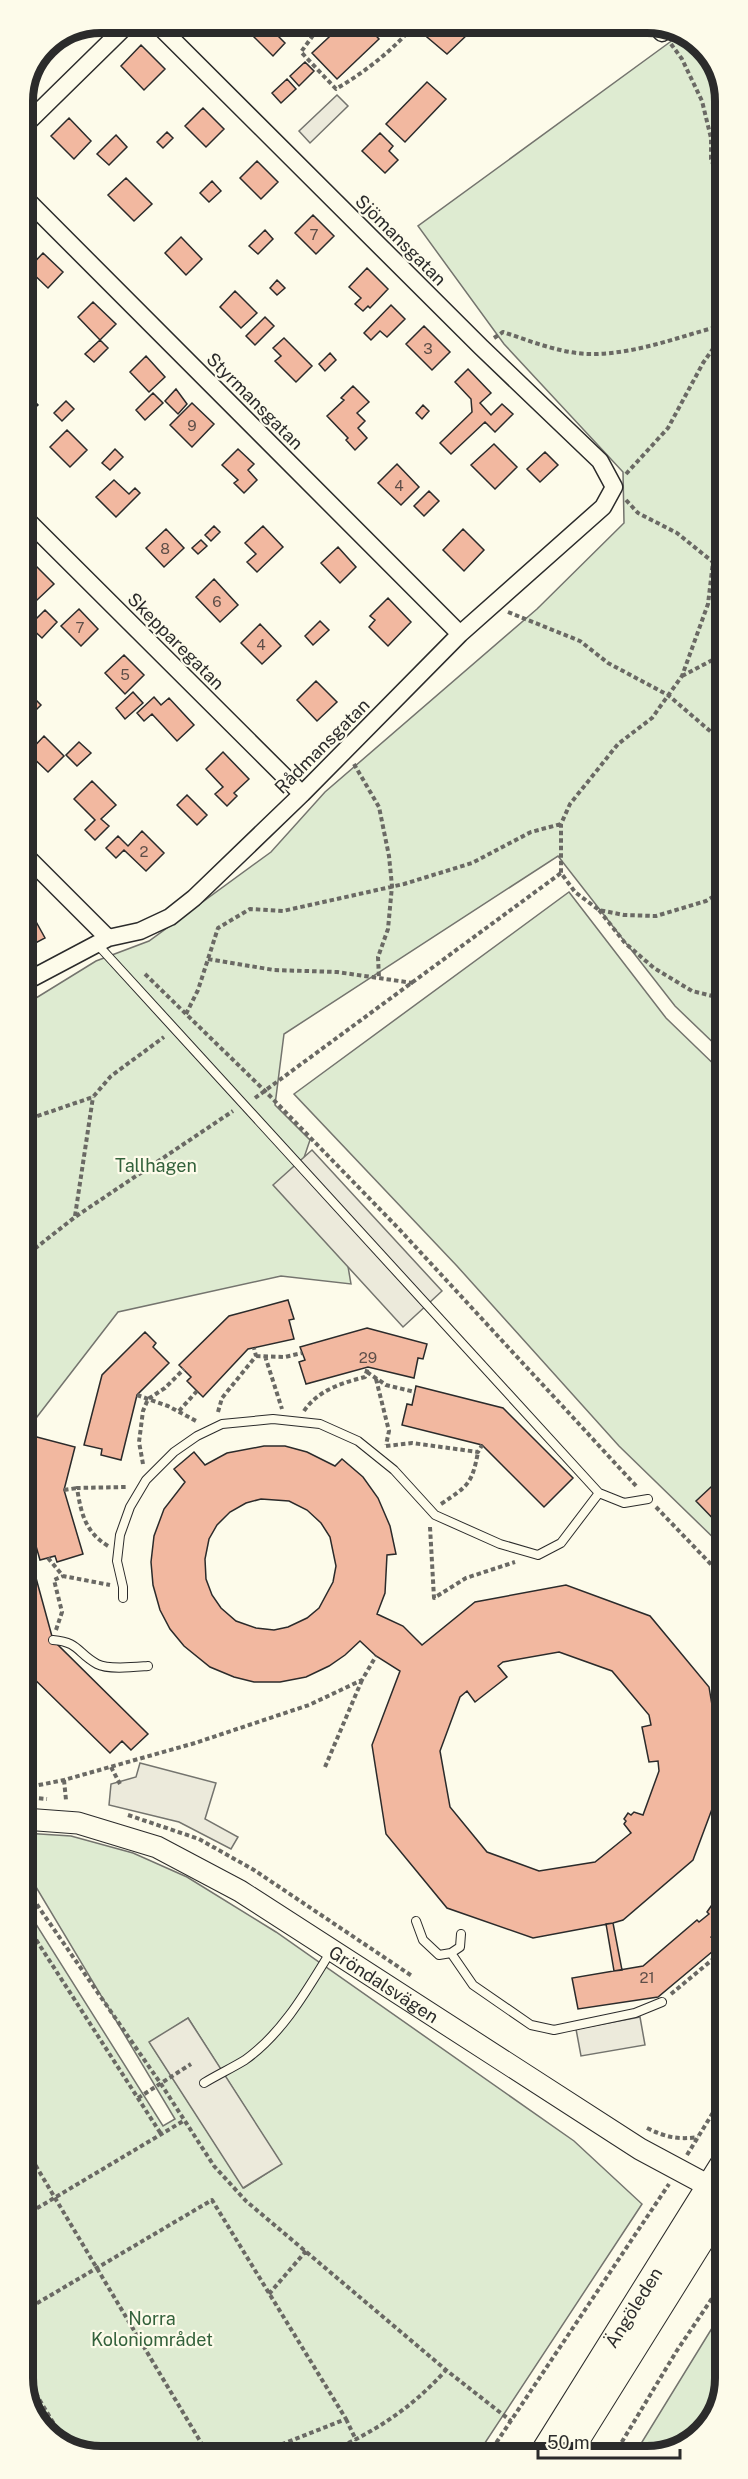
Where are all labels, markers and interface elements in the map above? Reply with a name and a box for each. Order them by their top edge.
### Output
street label: Sjömansgatan [351,190,451,290]
house number: 7 [309,226,319,243]
house number: 3 [423,340,433,357]
street label: Styrmansgatan [202,348,308,454]
house number: 9 [187,417,197,434]
house number: 4 [394,477,404,494]
house number: 8 [160,540,170,557]
street label: Skepparegatan [123,588,229,694]
house number: 6 [212,593,222,610]
house number: 7 [75,619,85,636]
house number: 4 [256,636,266,653]
house number: 5 [120,666,130,683]
street label: Rådmansgatan [270,694,374,798]
house number: 2 [140,843,149,860]
park label: Tallhagen [115,1155,197,1176]
house number: 29 [359,1349,377,1366]
street label: Gröndalsvägen [325,1941,443,2027]
house number: 21 [639,1969,655,1986]
street label: Ängöleden [599,2263,666,2351]
park label: Norra Koloniområdet [91,2308,213,2350]
scale bar [538,2422,680,2460]
text: 50 m [547,2432,590,2453]

